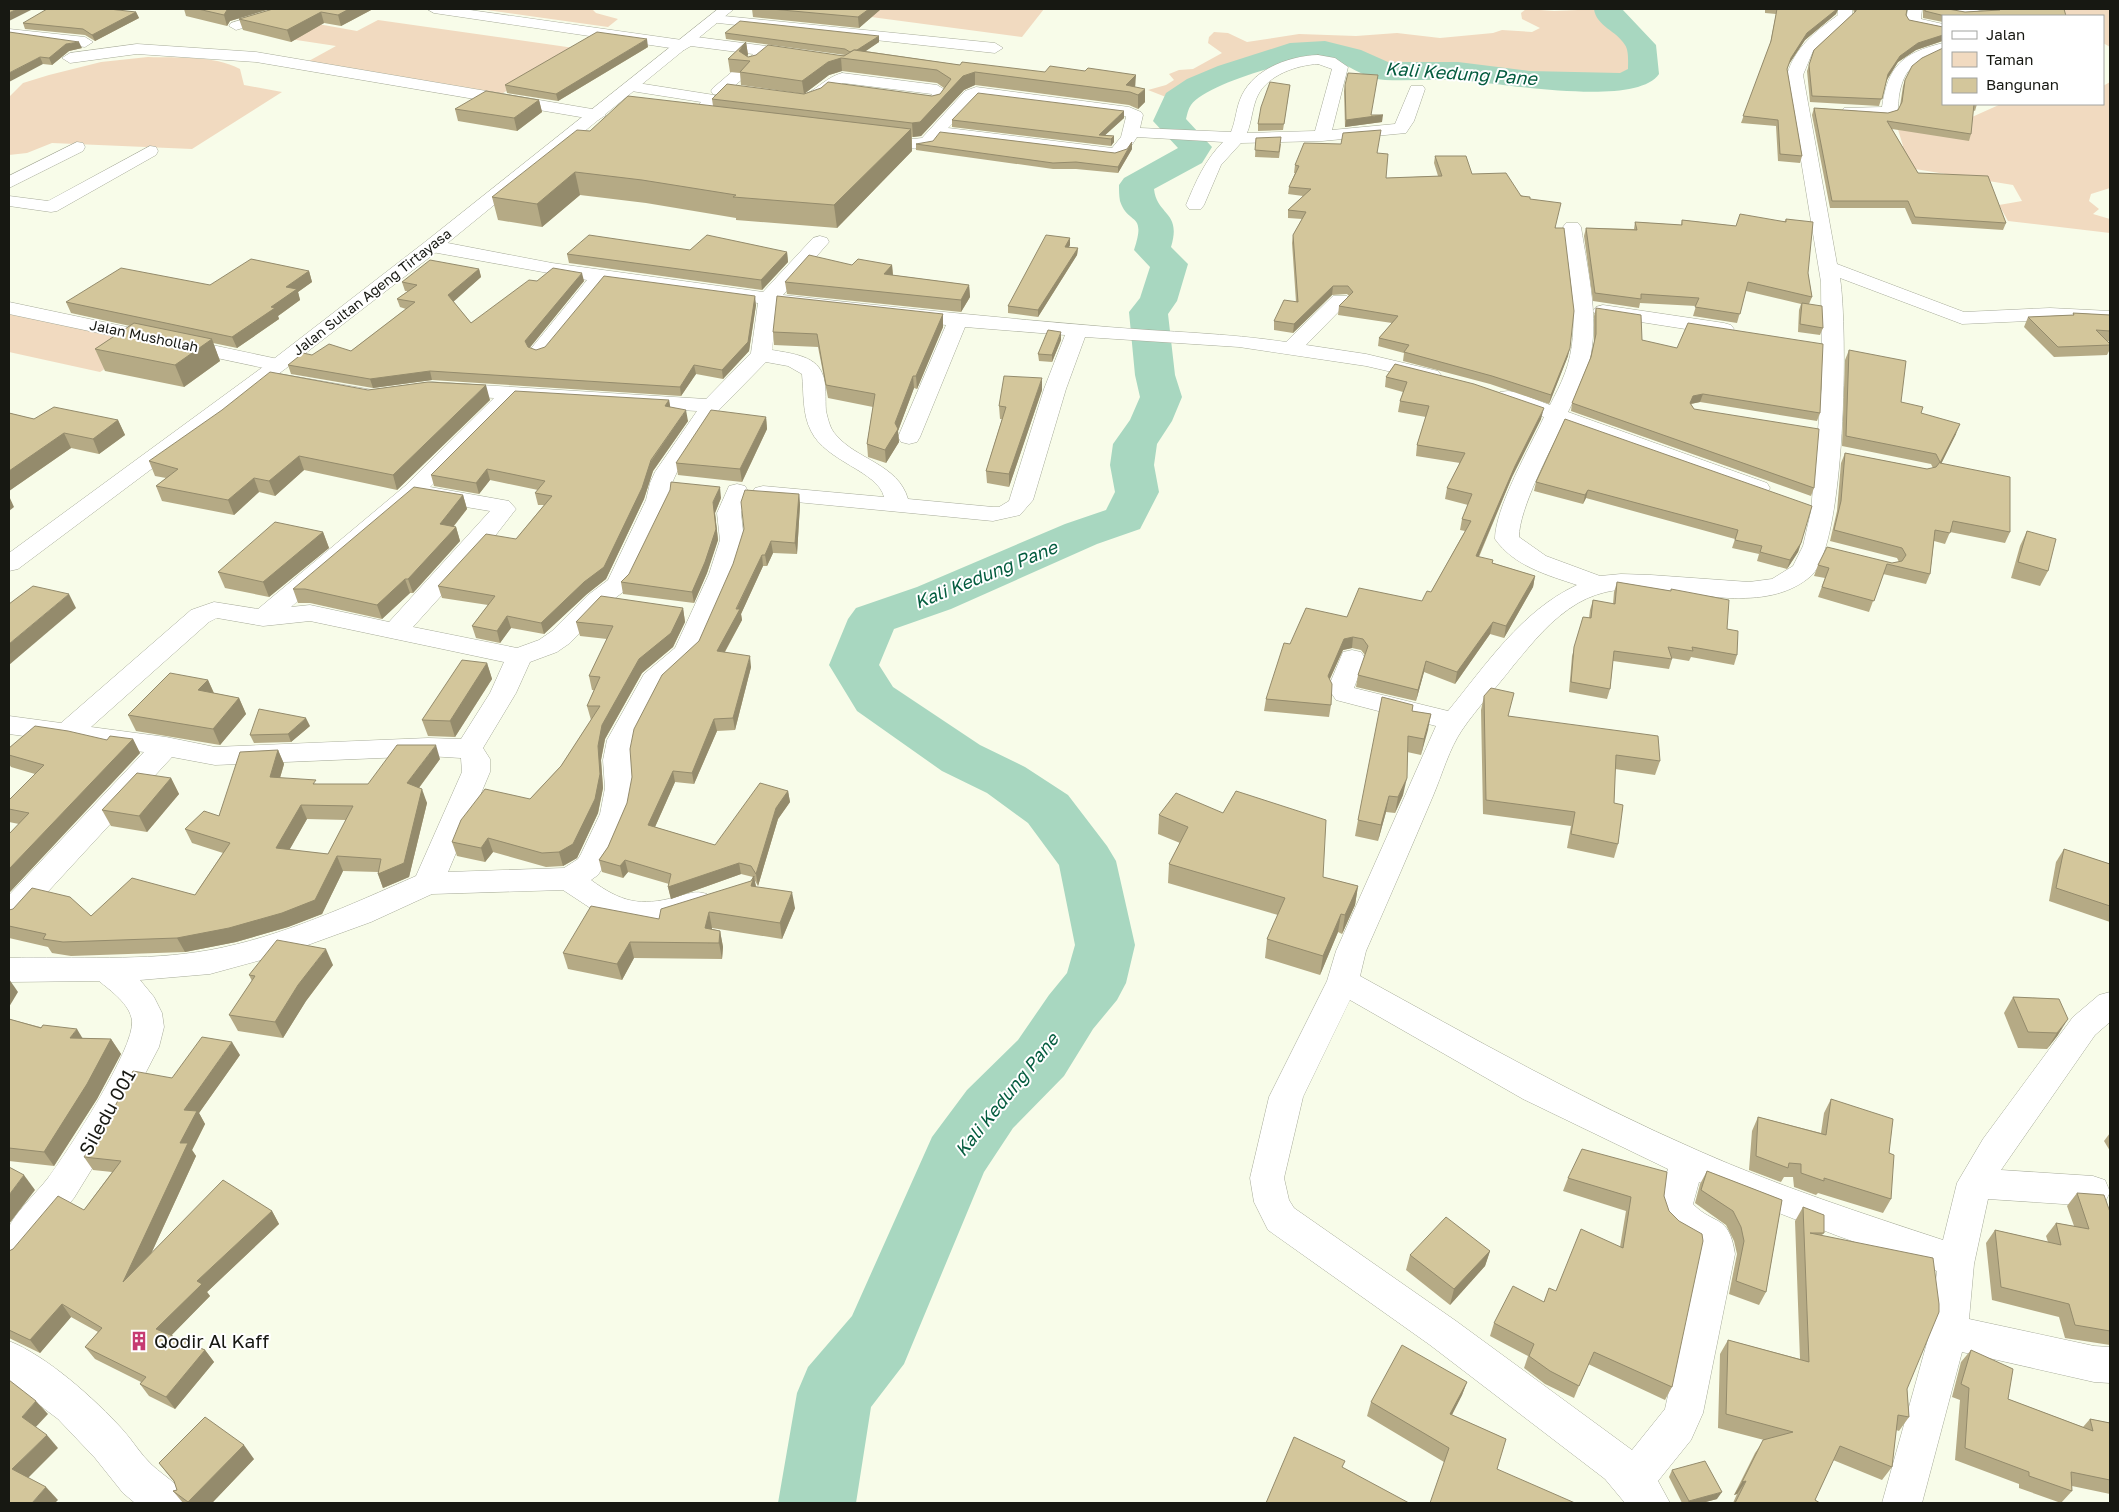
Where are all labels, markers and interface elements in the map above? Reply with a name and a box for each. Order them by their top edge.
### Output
legend [1942,15,2104,105]
text: Jalan [1986,25,2025,43]
text: Taman [1986,50,2033,68]
water label: Kali Kedung Pane [1385,57,1539,89]
text: Bangunan [1986,75,2059,93]
street label: Jalan Sultan Ageng Tirtayasa [289,225,454,359]
street label: Jalan Mushollah [88,316,200,355]
water label: Kali Kedung Pane [911,535,1062,613]
water label: Kali Kedung Pane [950,1027,1064,1160]
street label: Siledu 001 [74,1065,140,1159]
place label: Qodir Al Kaff [154,1329,269,1352]
building icon: Qodir Al Kaff [128,1330,150,1352]

